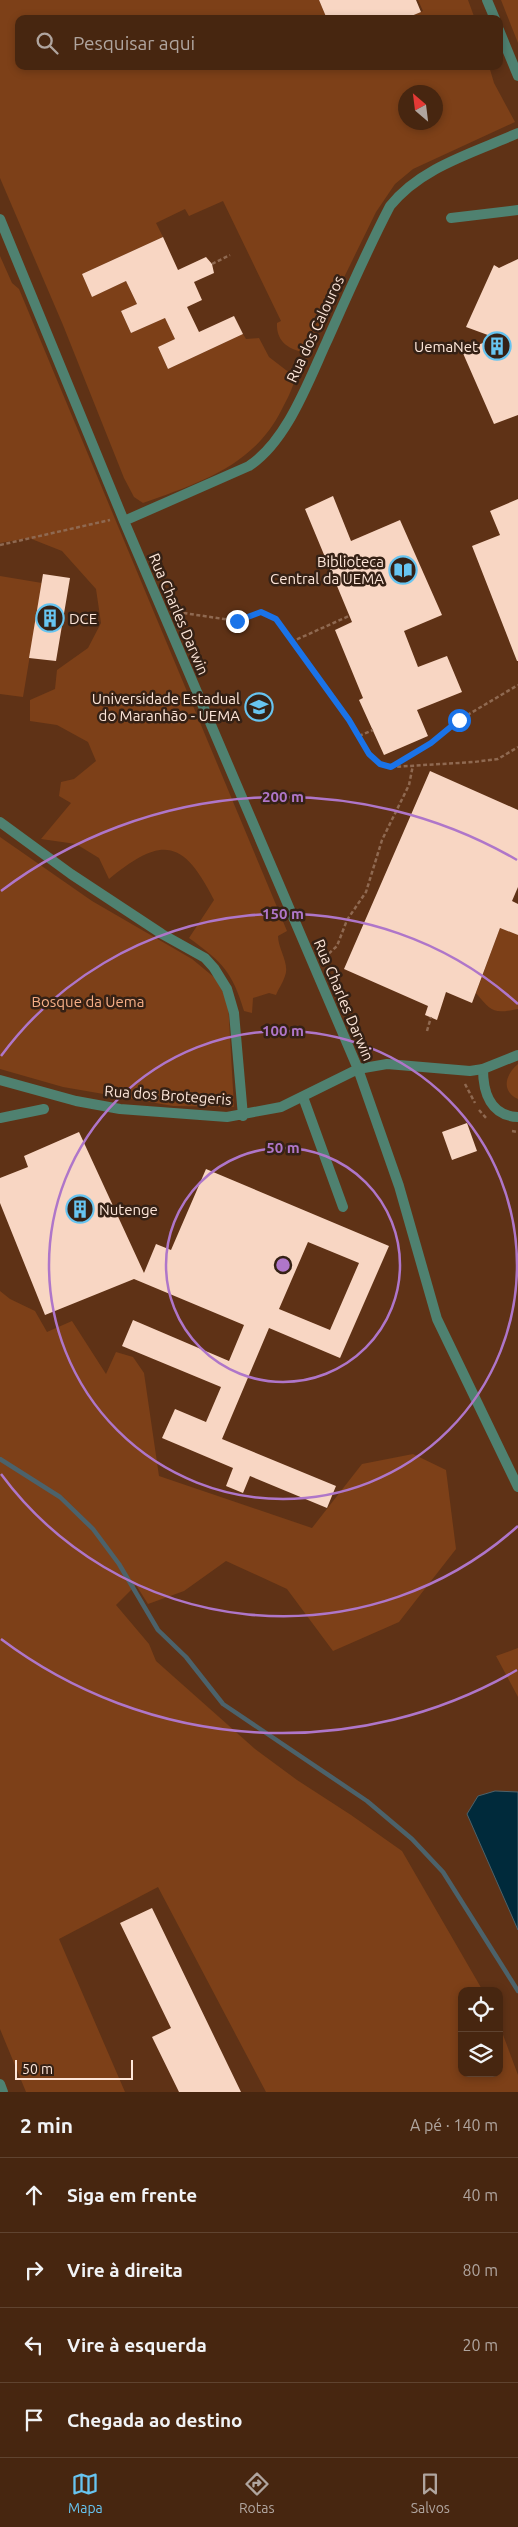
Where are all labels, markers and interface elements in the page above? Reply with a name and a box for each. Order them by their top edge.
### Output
search box [15,15,503,70]
icon: search [33,29,61,57]
text: Pesquisar aqui [73,32,195,54]
north arrow [398,85,443,130]
street label: Rua dos Calouros [283,273,347,385]
building icon: UemaNet [482,331,512,361]
place label: UemaNet [414,338,478,355]
street label: Rua Charles Darwin [146,551,212,677]
place label: Biblioteca Central da UEMA [270,553,384,587]
library icon: Biblioteca Central da UEMA [388,555,418,585]
building icon: DCE [35,603,65,633]
place label: DCE [69,610,97,627]
route end [226,610,249,633]
place label: Universidade Estadual do Maranhão - UEMA [92,690,240,724]
school or university icon: Universidade Estadual do Maranhão - UEMA [244,692,274,722]
route start [448,709,471,732]
text: 200 m [262,788,304,805]
text: 150 m [262,905,304,922]
street label: Rua Charles Darwin [311,937,377,1063]
park label: Bosque da Uema [32,993,144,1010]
text: 100 m [262,1022,304,1039]
street label: Rua dos Brotegeris [104,1082,232,1108]
text: 50 m [266,1139,300,1156]
building icon: Nutenge [65,1194,95,1224]
place label: Nutenge [99,1201,158,1218]
centre of rings [274,1256,292,1274]
map controls [458,1987,503,2077]
button: locate [458,1987,503,2032]
button: layers [458,2032,503,2077]
scale bar [15,2057,132,2080]
text: 50 m [22,2061,53,2077]
text: 2 min [20,2113,73,2137]
text: A pé · 140 m [410,2116,498,2134]
icon: ahead [20,2181,48,2209]
text: Siga em frente [67,2184,197,2206]
text: 40 m [462,2186,498,2204]
icon: right [20,2256,48,2284]
text: Vire à direita [67,2259,183,2281]
text: 80 m [462,2261,498,2279]
icon: left [20,2331,48,2359]
text: Vire à esquerda [67,2334,207,2356]
text: 20 m [462,2336,498,2354]
icon: arrive [20,2406,48,2434]
text: Chegada ao destino [67,2409,243,2431]
tab: Mapa [68,2470,103,2516]
tab: Rotas [239,2470,275,2516]
tab: Salvos [411,2470,450,2516]

